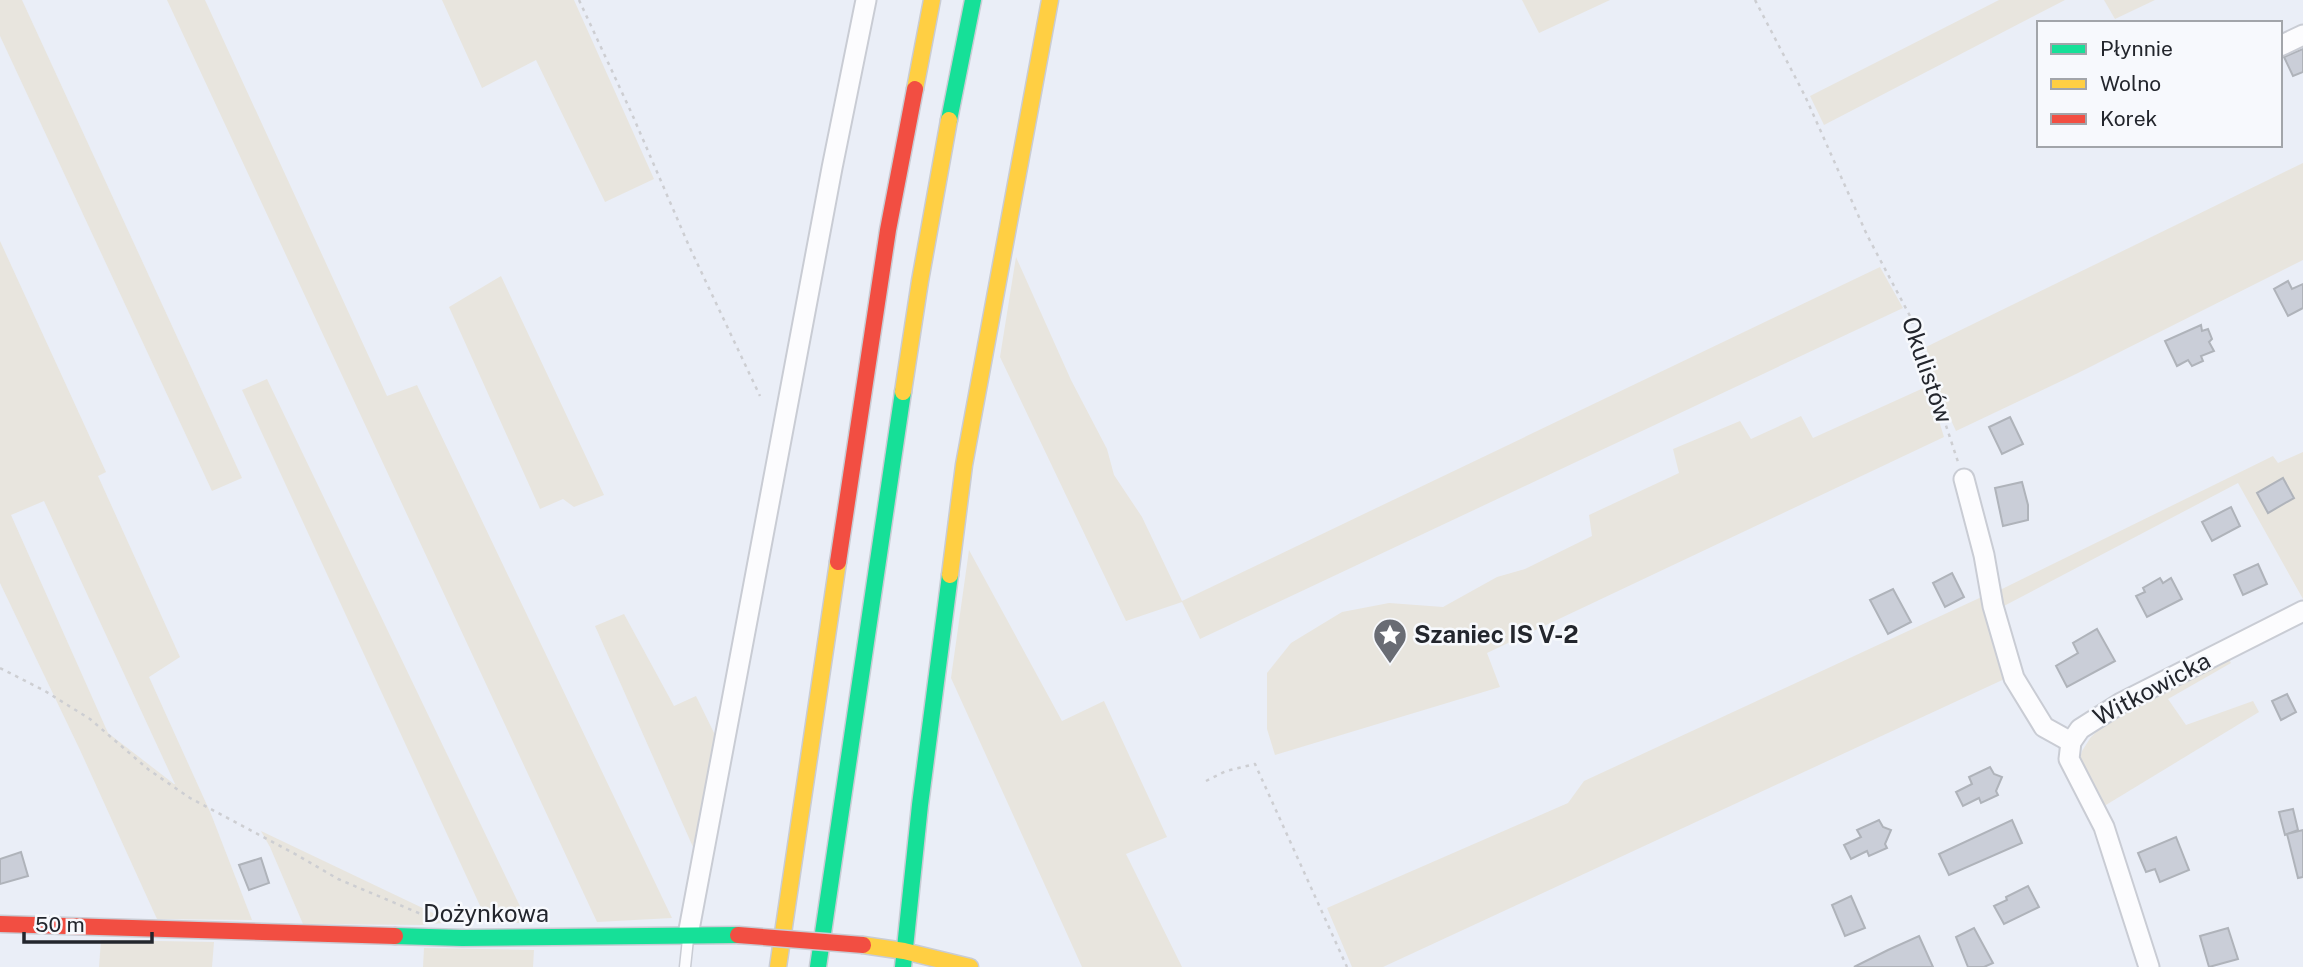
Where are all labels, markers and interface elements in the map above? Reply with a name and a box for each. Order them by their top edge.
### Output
legend [2037,21,2282,147]
text: Płynnie [2100,36,2173,61]
text: Wolno [2100,71,2161,96]
text: Korek [2100,106,2158,131]
street label: Okulistów [1897,313,1959,427]
place icon: Szaniec IS V-2 [1371,616,1409,665]
place label: Szaniec IS V-2 [1414,620,1579,648]
street label: Witkowicka [2088,646,2215,731]
street label: Dożynkowa [423,899,549,927]
scale bar [24,900,152,944]
text: 50 m [35,912,85,937]

